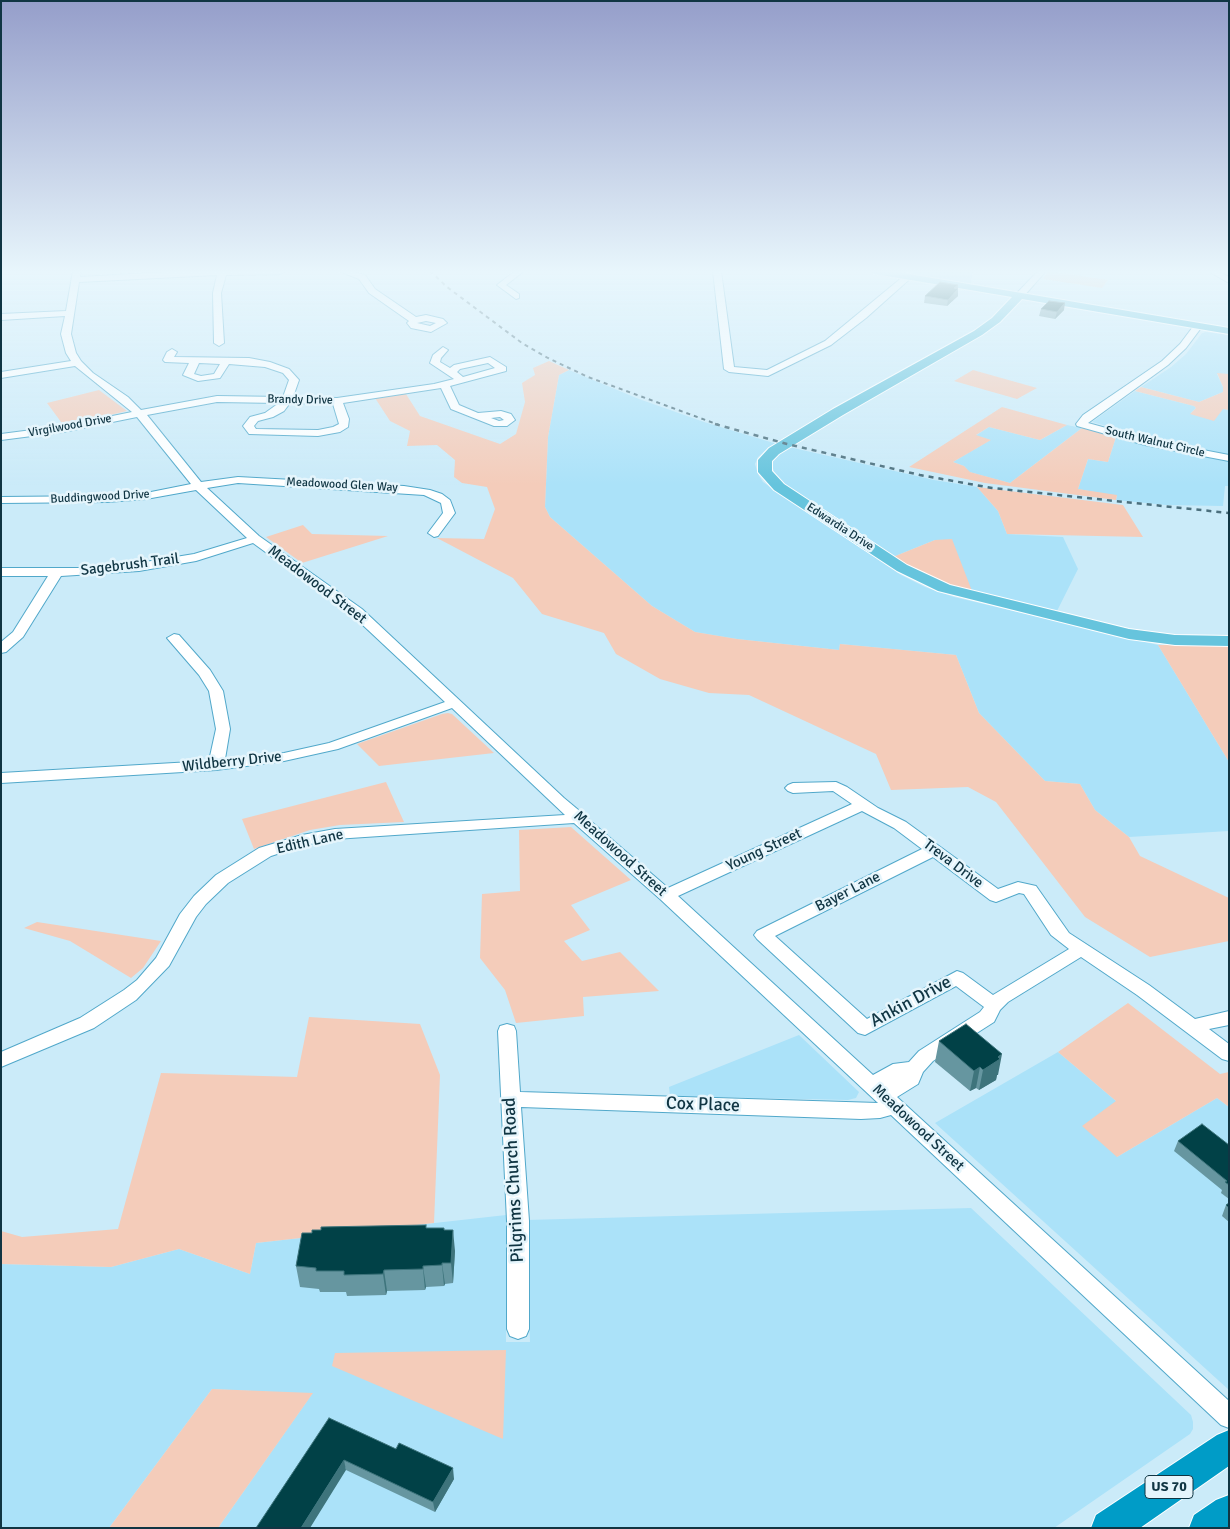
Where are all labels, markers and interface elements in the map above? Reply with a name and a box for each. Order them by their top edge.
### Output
street label: Brandy Drive [267,392,333,408]
street label: Virgilwood Drive [27,412,113,440]
street label: South Walnut Circle [1104,424,1206,460]
street label: Meadowood Glen Way [286,475,398,495]
street label: Buddingwood Drive [50,487,150,507]
street label: Edwardia Drive [804,500,876,554]
street label: Meadowood Street [264,542,370,628]
street label: Sagebrush Trail [80,550,180,580]
street label: Wildberry Drive [181,748,283,776]
street label: Meadowood Street [570,807,670,901]
street label: Young Street [723,825,805,875]
street label: Edith Lane [275,826,345,858]
street label: Treva Drive [919,836,987,892]
street label: Bayer Lane [812,868,884,916]
street label: Ankin Drive [867,972,955,1032]
street label: Meadowood Street [868,1081,968,1175]
street label: Cox Place [666,1093,740,1117]
street label: Pilgrims Church Road [499,1097,529,1263]
road number: US 70 [1145,1475,1193,1498]

